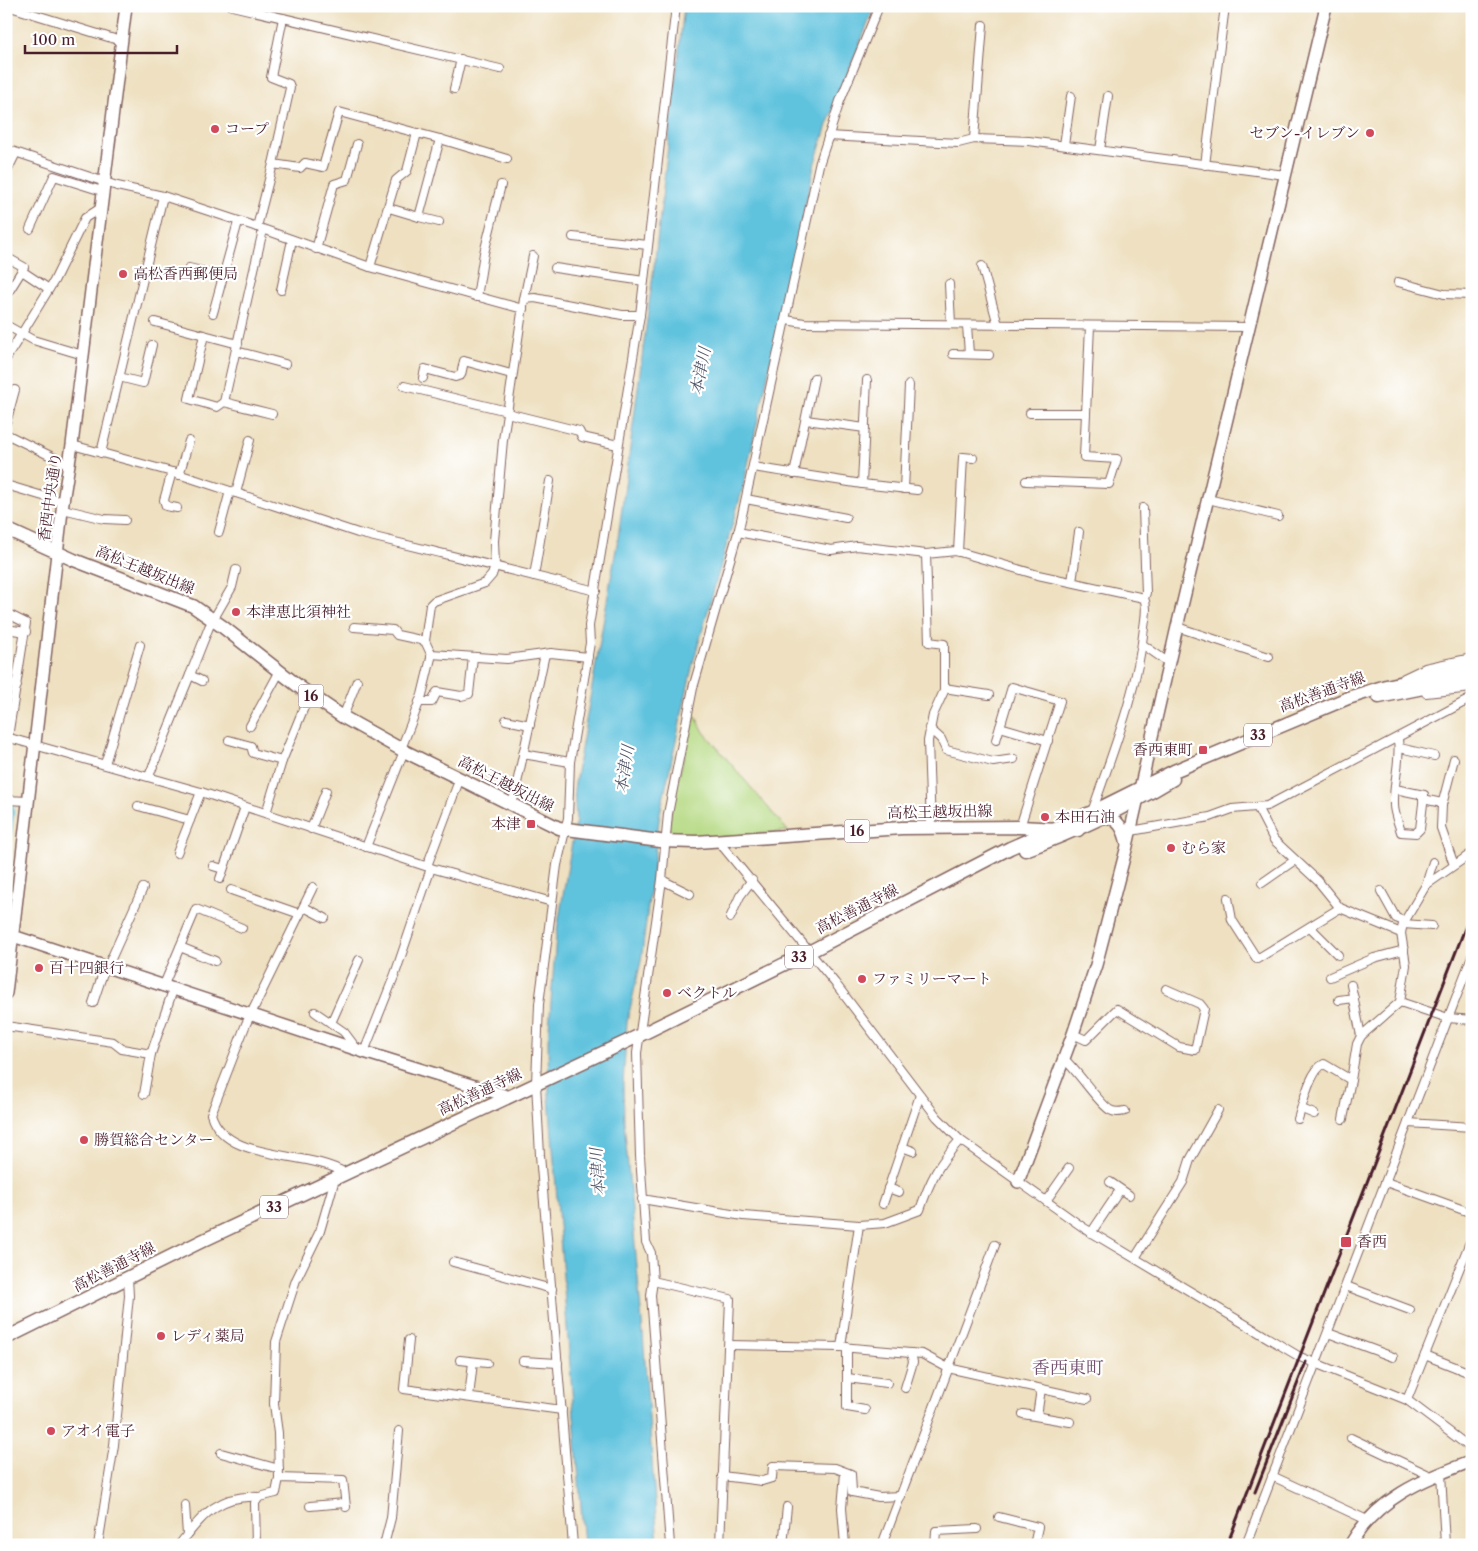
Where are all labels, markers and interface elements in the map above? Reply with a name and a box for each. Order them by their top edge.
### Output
scale bar [25,22,178,54]
text: 100 m [32,30,75,49]
place label: コープ [225,119,269,138]
marker: コープ [209,123,221,135]
place label: セブン-イレブン [1249,123,1360,142]
marker: セブン-イレブン [1364,127,1376,139]
place label: 高松香西郵便局 [133,264,238,283]
marker: 高松香西郵便局 [117,268,129,280]
water label: 本津川 [686,344,715,396]
street label: 香西中央通り [34,451,65,543]
street label: 高松王越坂出線 [93,541,197,598]
place label: 本津恵比須神社 [246,602,351,621]
marker: 本津恵比須神社 [230,606,242,618]
street label: 高松善通寺線 [1276,667,1367,716]
road number: 16 [298,684,324,708]
road number: 33 [1244,724,1272,746]
place label: 香西東町 [1133,740,1193,759]
water label: 本津川 [610,742,638,794]
marker: 香西東町 [1197,744,1209,756]
street label: 高松王越坂出線 [455,751,557,816]
street label: 高松王越坂出線 [887,801,993,822]
place label: 本田石油 [1055,807,1115,826]
marker: 本田石油 [1039,811,1051,823]
place label: 本津 [491,814,521,833]
marker: 本津 [525,818,537,830]
road number: 16 [844,819,870,842]
place label: むら家 [1181,838,1226,857]
marker: むら家 [1165,842,1177,854]
street label: 高松善通寺線 [812,880,901,937]
road number: 33 [785,946,813,969]
place label: 百十四銀行 [49,958,124,977]
marker: 百十四銀行 [33,962,45,974]
place label: ファミリーマート [872,969,992,988]
marker: ファミリーマート [856,973,868,985]
place label: ベクトル [677,983,737,1002]
marker: ベクトル [661,987,673,999]
street label: 高松善通寺線 [435,1064,525,1119]
place label: 勝賀総合センター [94,1130,213,1149]
marker: 勝賀総合センター [78,1134,90,1146]
water label: 本津川 [585,1145,609,1197]
road number: 33 [260,1196,288,1218]
place label: 香西 [1357,1232,1387,1251]
marker: 香西 [1339,1235,1353,1249]
street label: 高松善通寺線 [69,1238,158,1295]
place label: レディ薬局 [171,1326,245,1345]
marker: レディ薬局 [155,1330,167,1342]
district label: 香西東町 [1032,1357,1104,1379]
place label: アオイ電子 [61,1421,135,1440]
marker: アオイ電子 [45,1425,57,1437]

